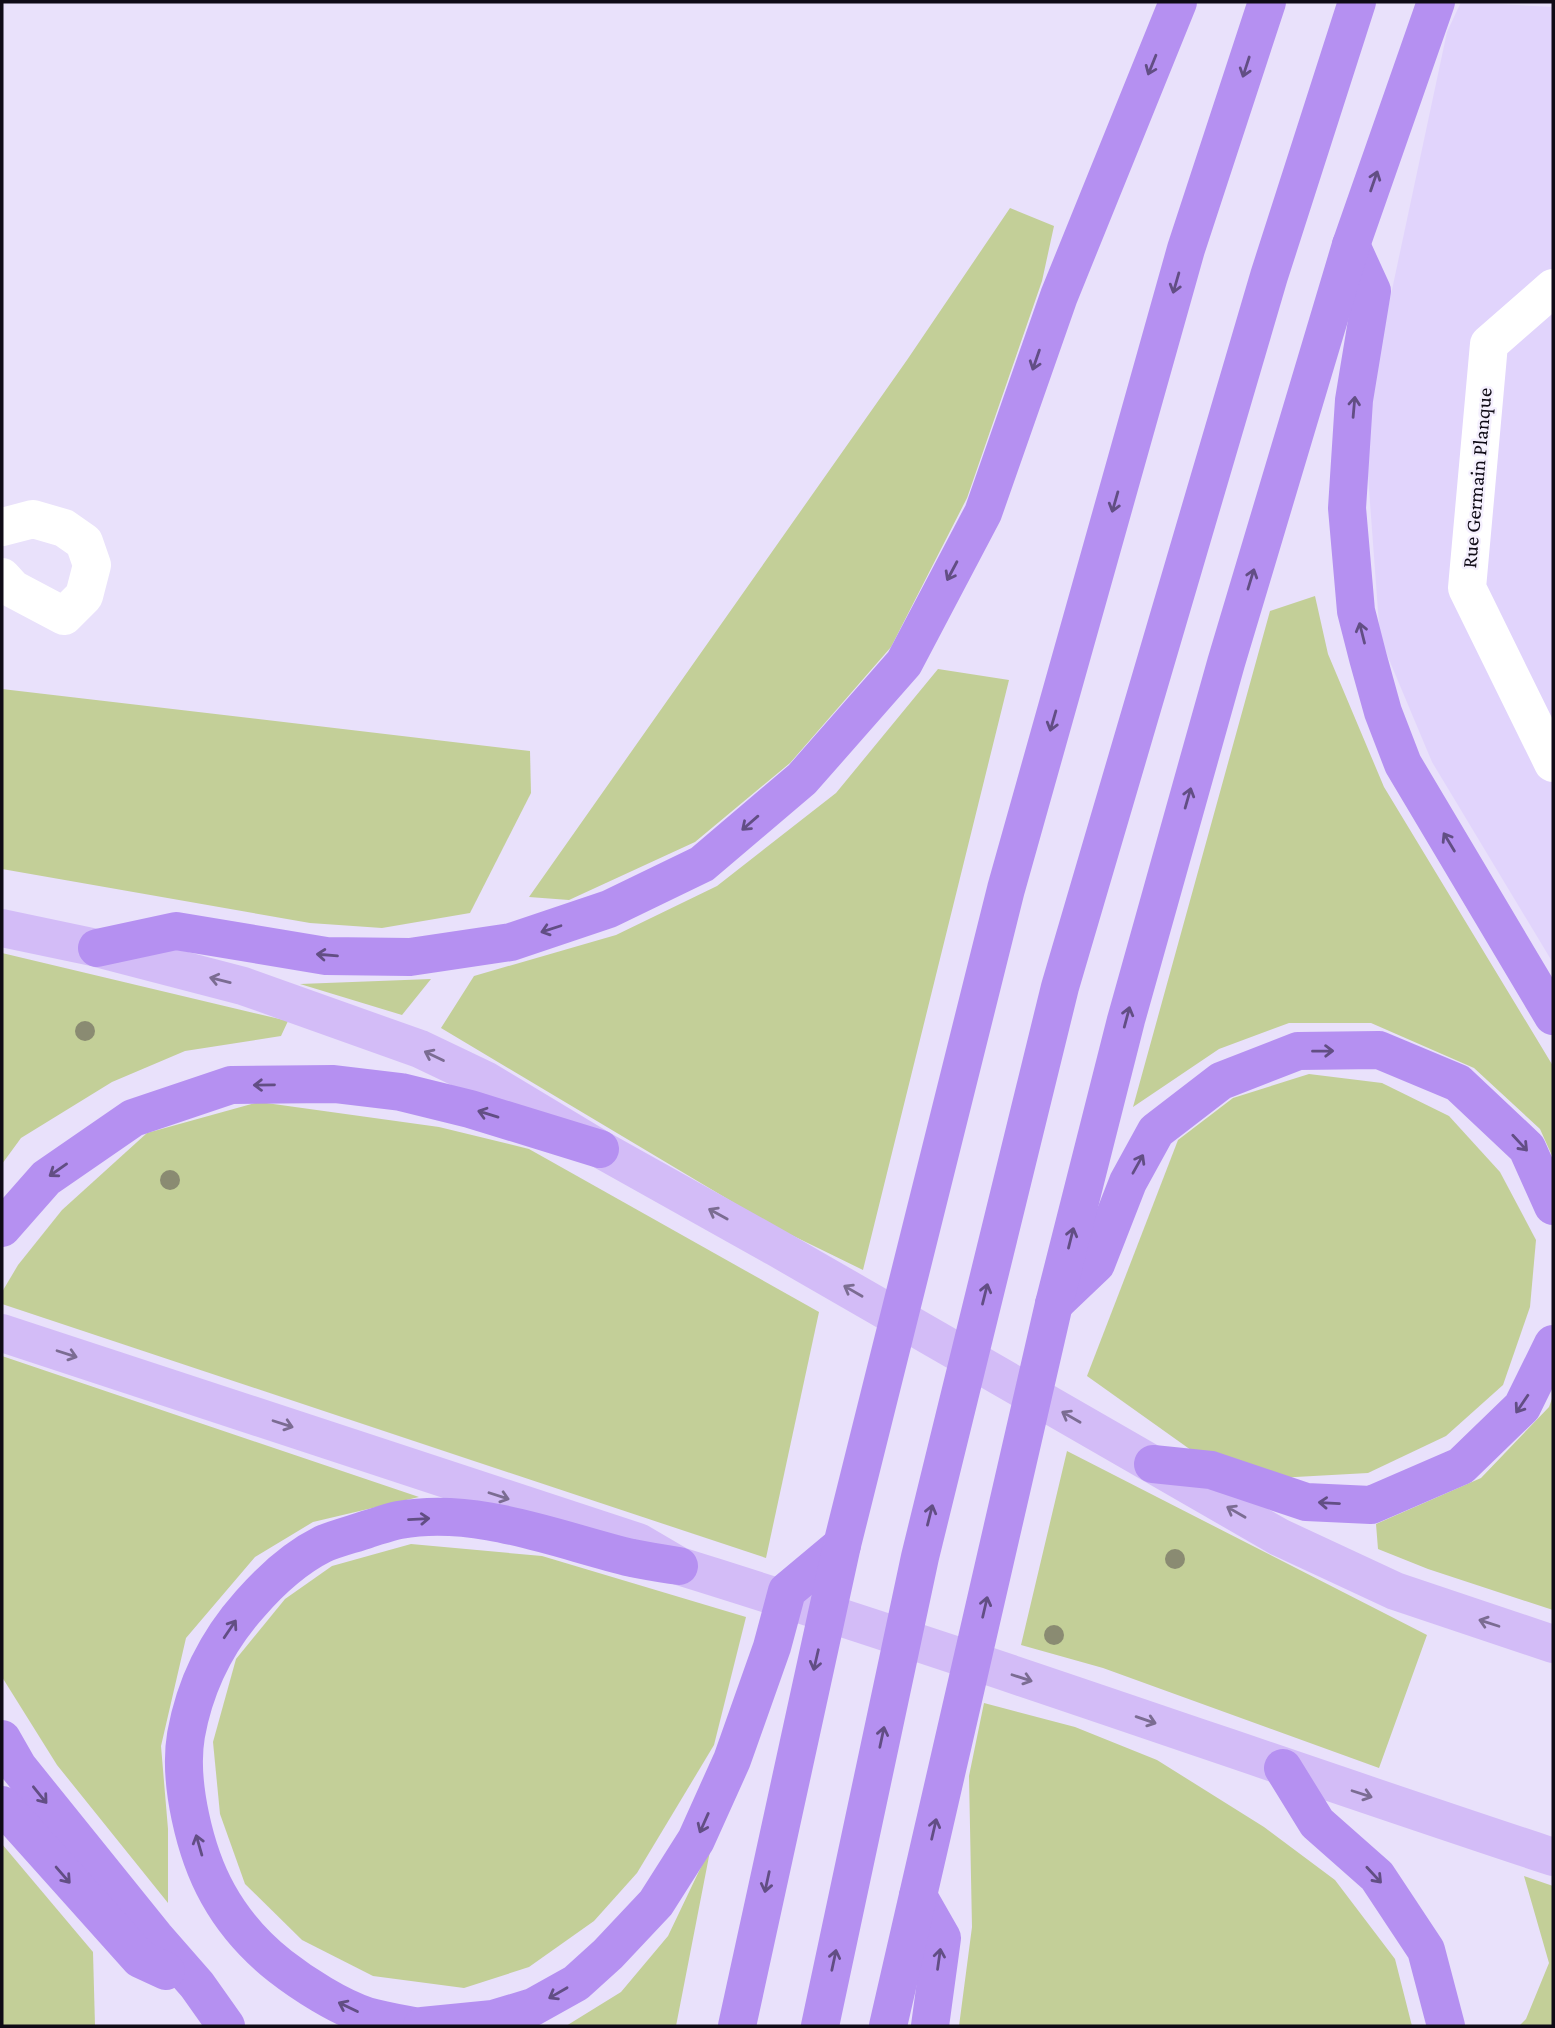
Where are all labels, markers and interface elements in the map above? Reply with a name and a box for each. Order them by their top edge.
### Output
one-way arrow [1145,54,1158,75]
one-way arrow [1239,55,1251,77]
one-way arrow [1368,170,1381,192]
one-way arrow [1169,272,1182,294]
one-way arrow [1029,349,1041,371]
street label: Rue Germain Planque [1457,387,1497,569]
one-way arrow [1347,396,1360,419]
one-way arrow [1107,491,1120,513]
one-way arrow [945,561,959,581]
one-way arrow [1245,569,1258,591]
one-way arrow [1355,622,1368,645]
one-way arrow [1046,709,1059,732]
one-way arrow [1182,787,1195,809]
one-way arrow [741,815,759,831]
one-way arrow [1442,832,1456,852]
one-way arrow [541,924,563,936]
one-way arrow [316,948,339,961]
one-way arrow [209,973,231,986]
one-way arrow [1121,1006,1134,1028]
one-way arrow [1312,1044,1335,1058]
one-way arrow [424,1049,445,1062]
one-way arrow [253,1078,276,1092]
one-way arrow [478,1107,500,1119]
one-way arrow [1512,1134,1529,1151]
one-way arrow [1132,1154,1145,1175]
one-way arrow [49,1163,68,1177]
one-way arrow [708,1207,728,1221]
one-way arrow [1065,1227,1078,1250]
one-way arrow [979,1283,992,1306]
one-way arrow [843,1284,863,1298]
one-way arrow [55,1349,77,1361]
one-way arrow [1514,1394,1529,1413]
one-way arrow [1062,1410,1082,1424]
one-way arrow [272,1419,294,1432]
one-way arrow [488,1490,510,1503]
one-way arrow [1318,1497,1341,1510]
one-way arrow [924,1504,938,1527]
one-way arrow [1226,1505,1247,1518]
one-way arrow [407,1512,430,1525]
one-way arrow [978,1596,992,1619]
one-way arrow [1478,1616,1500,1628]
one-way arrow [223,1620,237,1640]
one-way arrow [809,1648,822,1671]
one-way arrow [1011,1672,1033,1685]
one-way arrow [1135,1715,1157,1727]
one-way arrow [875,1726,889,1749]
one-way arrow [33,1785,48,1804]
one-way arrow [1350,1789,1372,1801]
one-way arrow [697,1812,710,1833]
one-way arrow [927,1818,941,1841]
one-way arrow [192,1835,205,1857]
one-way arrow [55,1865,71,1883]
one-way arrow [1365,1866,1382,1883]
one-way arrow [760,1870,774,1893]
one-way arrow [933,1948,946,1970]
one-way arrow [829,1949,842,1971]
one-way arrow [549,1986,569,2000]
one-way arrow [338,2000,359,2013]

